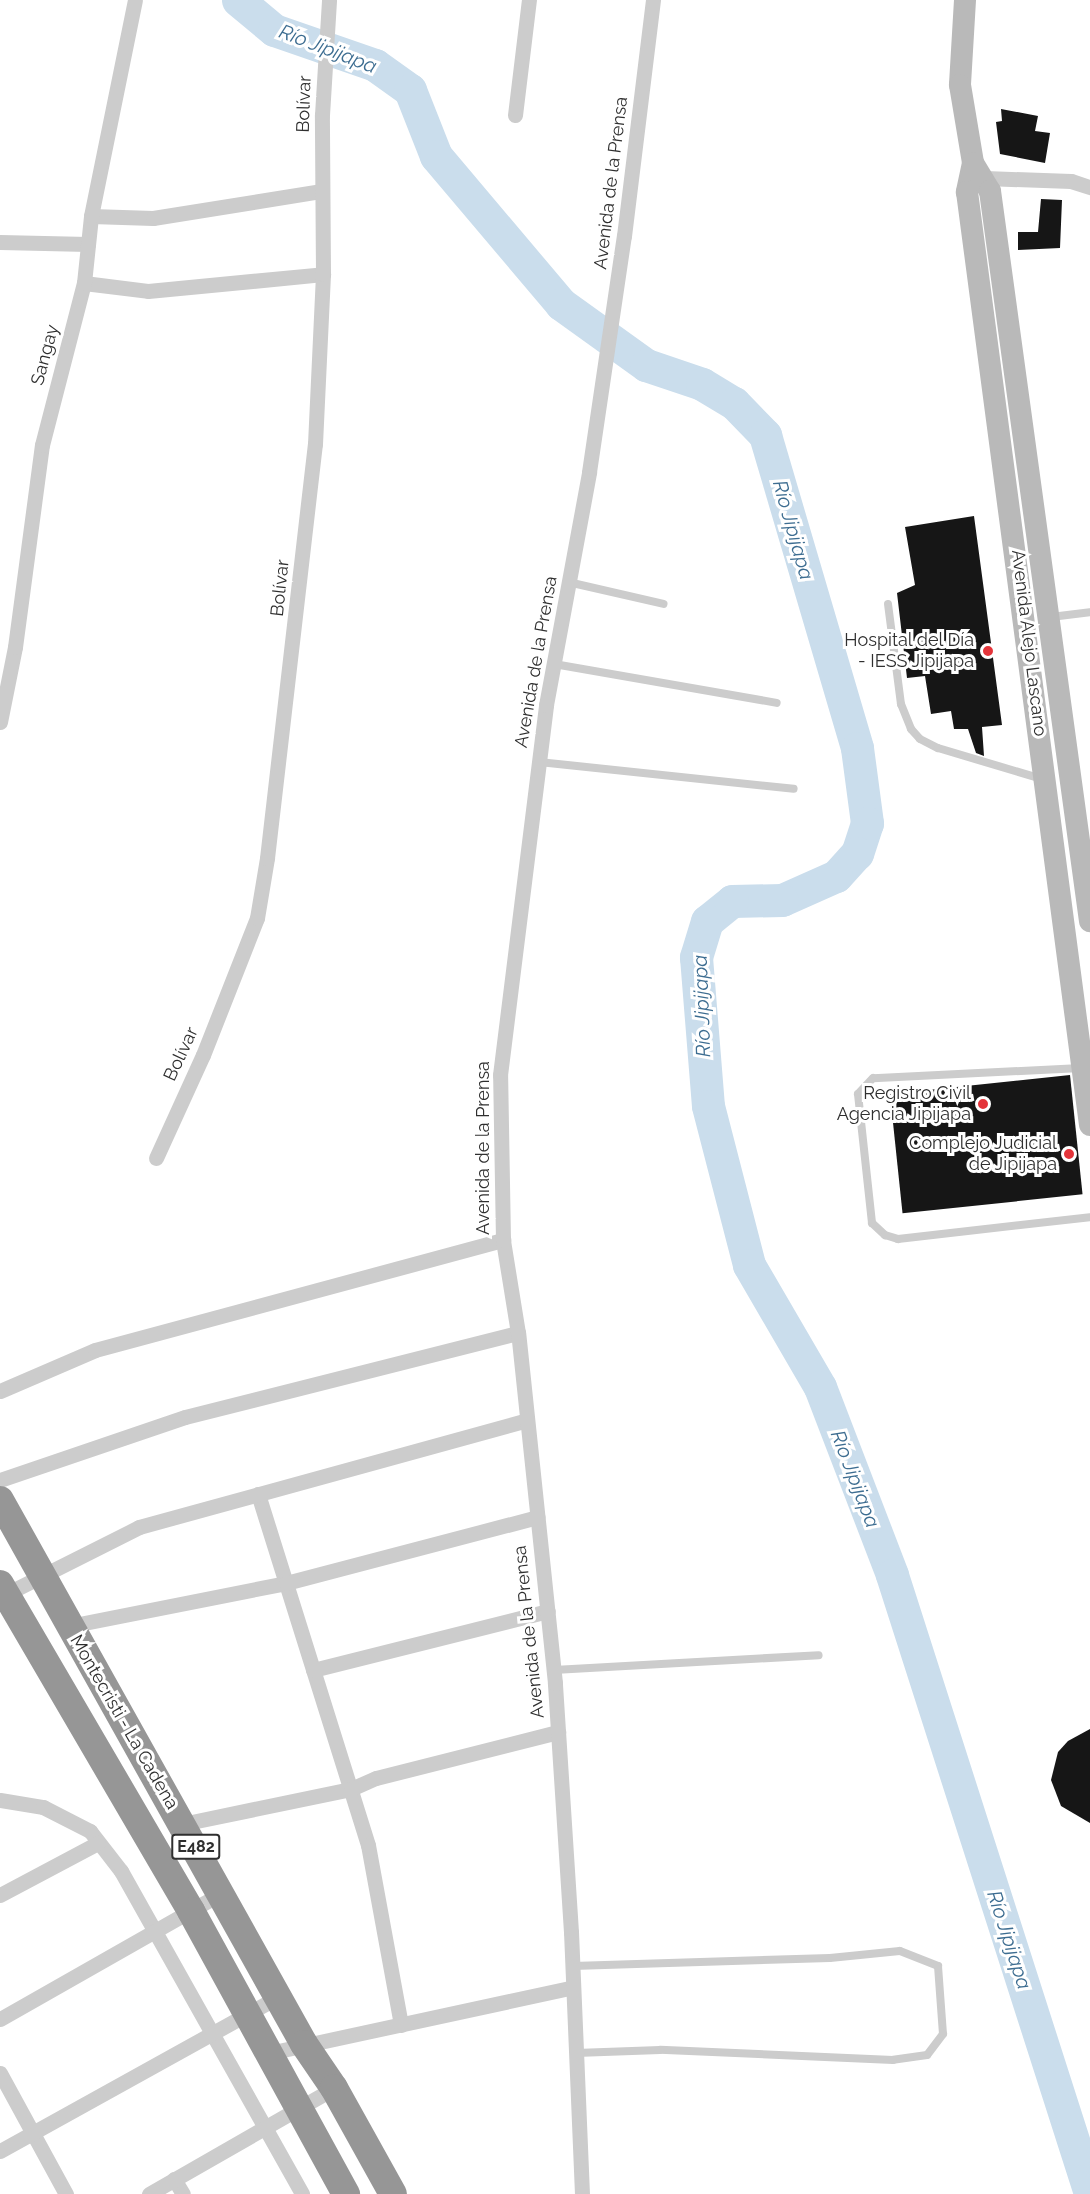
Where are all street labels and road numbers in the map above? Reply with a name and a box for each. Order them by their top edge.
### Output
street label: Bolívar [292,75,316,133]
street label: Avenida de la Prensa [590,95,632,271]
street label: Sangay [27,322,63,388]
street label: Avenida Alejo Lascano [1007,548,1051,738]
street label: Bolívar [266,559,294,617]
street label: Avenida de la Prensa [510,575,562,749]
street label: Bolívar [159,1024,203,1084]
street label: Avenida de la Prensa [472,1061,494,1235]
street label: Avenida de la Prensa [509,1544,549,1720]
street label: Montecristi - La Cadena [65,1631,183,1813]
road number: E482 [170,1834,222,1860]

